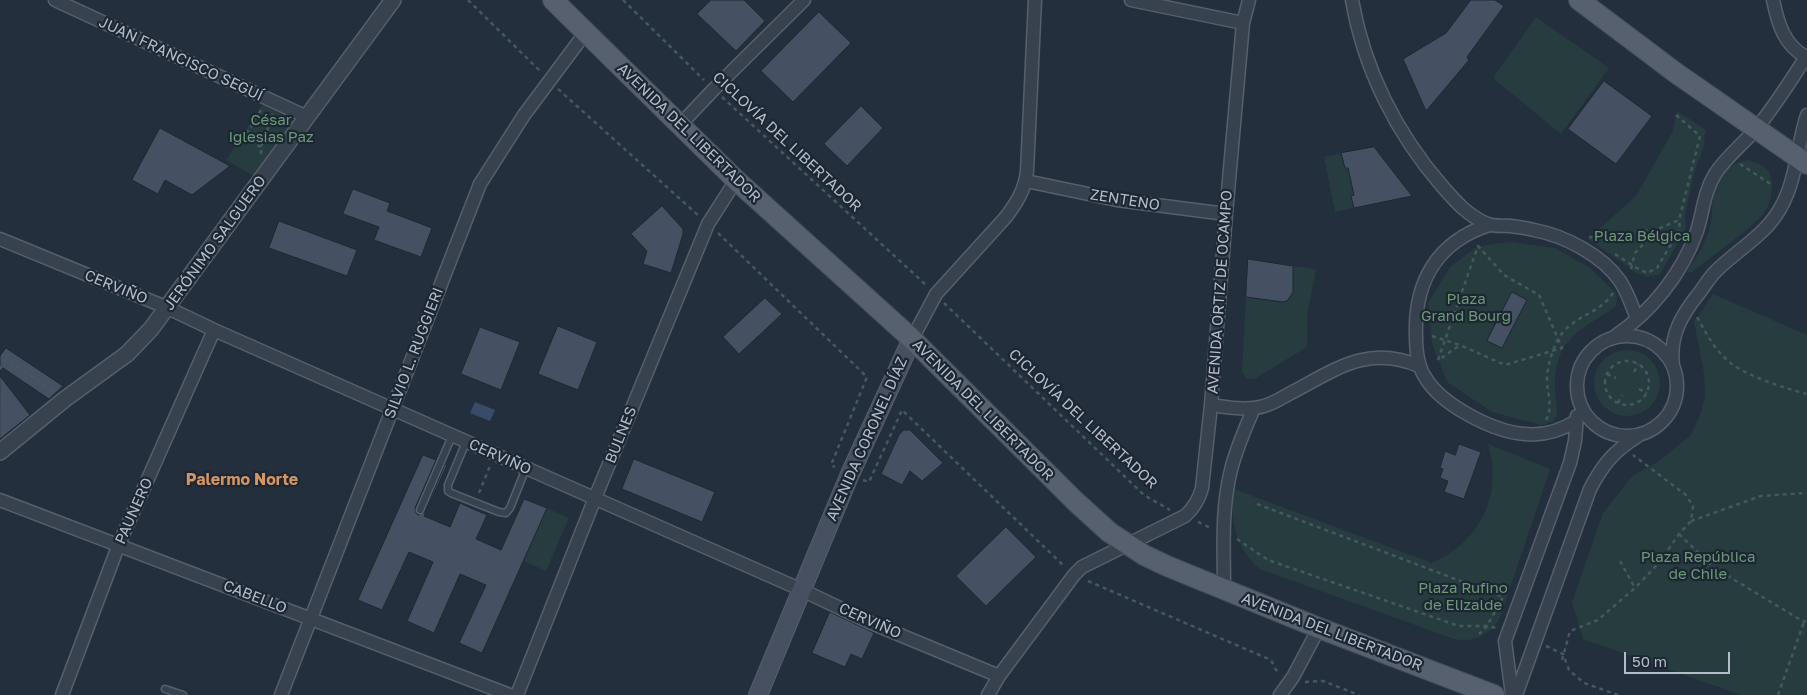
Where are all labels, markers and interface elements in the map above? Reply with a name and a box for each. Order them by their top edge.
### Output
street label: JUAN FRANCISCO SEGUÍ [96,13,266,105]
street label: AVENIDA DEL LIBERTADOR [614,60,764,206]
street label: CICLOVÍA DEL LIBERTADOR [709,68,865,216]
park label: César Iglesias Paz [228,111,314,146]
street label: JERÓNIMO SALGUERO [160,172,270,314]
street label: ZENTENO [1089,186,1161,214]
street label: AVENIDA ORTIZ DE OCAMPO [1204,190,1236,394]
park label: Plaza Bélgica [1594,227,1690,245]
street label: CERVIÑO [82,266,150,308]
street label: SILVIO L. RUGGIERI [381,285,447,421]
park label: Plaza Grand Bourg [1421,290,1511,325]
street label: AVENIDA DEL LIBERTADOR [909,336,1057,484]
street label: CICLOVÍA DEL LIBERTADOR [1005,345,1161,493]
street label: AVENIDA CORONEL DÍAZ [823,354,911,524]
street label: BULNES [601,404,641,466]
street label: CERVIÑO [466,435,534,479]
district label: Palermo Norte [186,470,298,490]
street label: PAUNERO [111,475,157,547]
park label: Plaza República de Chile [1641,548,1755,583]
street label: CABELLO [221,577,289,617]
park label: Plaza Rufino de Elizalde [1418,579,1508,614]
street label: AVENIDA DEL LIBERTADOR [1239,589,1425,675]
street label: CERVIÑO [836,599,904,643]
scale bar [1627,642,1733,674]
text: 50 m [1632,652,1667,670]

